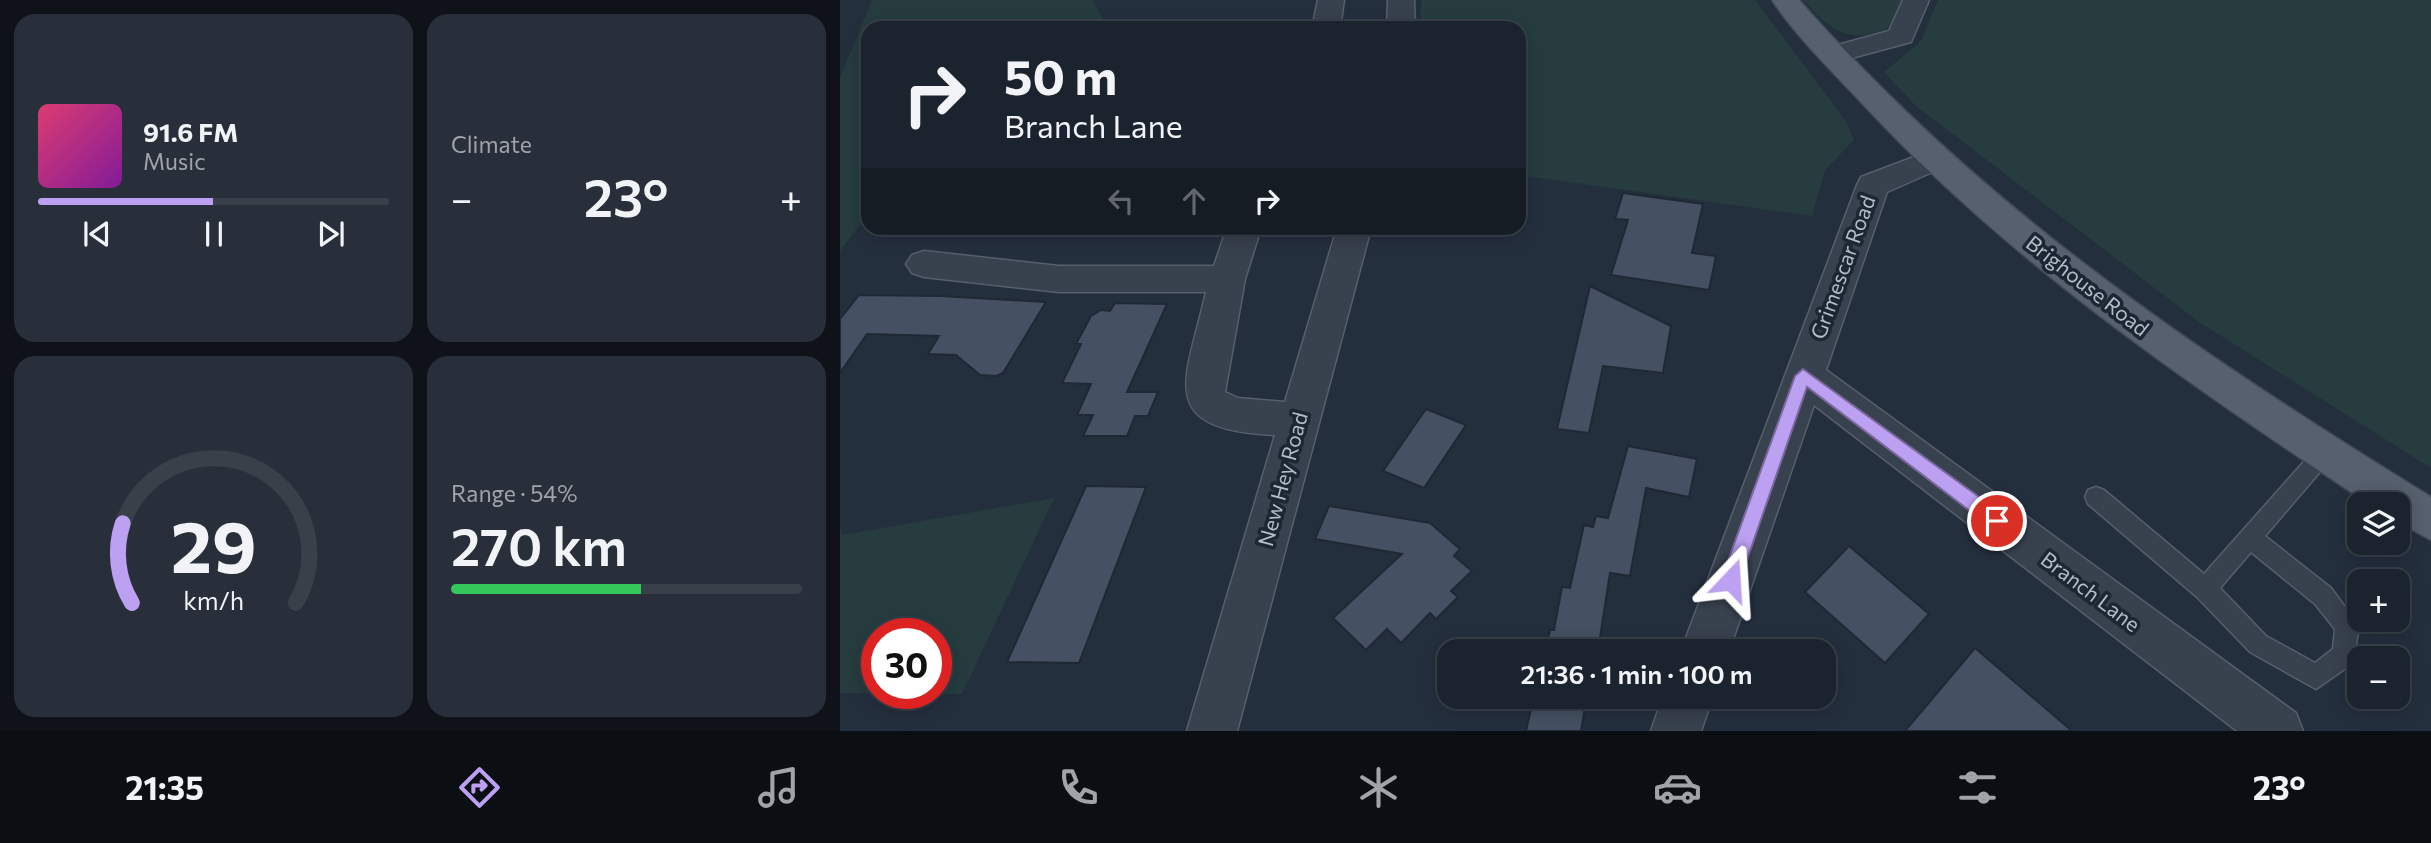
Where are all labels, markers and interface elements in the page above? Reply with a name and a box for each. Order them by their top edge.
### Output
text: 50 m [1004,45,1117,105]
icon: right [889,49,980,140]
text: Branch Lane [1004,105,1183,145]
text: 91.6 FM [143,116,238,147]
text: Climate [451,130,532,158]
text: Music [143,147,206,175]
text: 23° [584,164,669,228]
text: − [451,174,473,221]
text: + [780,174,802,221]
icon: left [1102,182,1140,220]
icon: ahead [1175,182,1213,220]
icon: right [1248,182,1286,220]
street label: Grimescar Road [1804,192,1880,342]
icon: previous [78,215,116,253]
icon: pause [195,215,233,253]
icon: next [312,215,350,253]
street label: Brighouse Road [2022,229,2154,341]
street label: New Hey Road [1252,409,1312,549]
text: Range · 54% [451,479,577,507]
pin [1967,491,2027,551]
map controls [2347,492,2410,709]
button: layers [2347,492,2410,555]
text: 29 [171,499,256,588]
icon: arrive [1978,502,2016,540]
text: 270 km [451,513,627,577]
position arrow [1694,543,1768,617]
street label: Branch Lane [2037,546,2145,636]
button: + [2347,569,2410,632]
text: km/h [183,584,244,614]
speed limit sign: 30 [861,618,952,709]
button: − [2347,646,2410,709]
text: 21:36 · 1 min · 100 m [1521,658,1752,689]
icon: directions [455,763,504,812]
icon: music [754,763,803,812]
icon: phone [1054,763,1103,812]
icon: climate [1354,763,1403,812]
icon: car [1653,763,1702,812]
icon: filters [1953,763,2002,812]
text: 21:35 [125,767,204,807]
text: 23° [2253,767,2306,807]

